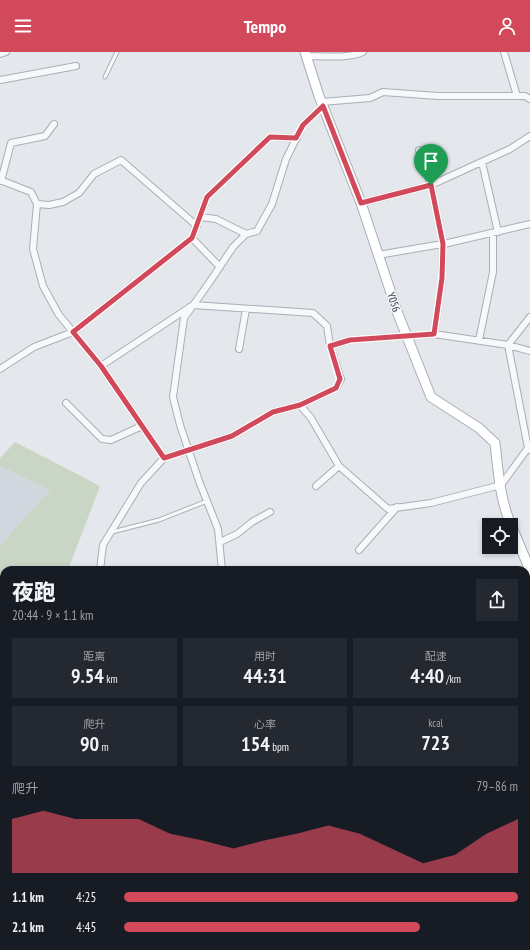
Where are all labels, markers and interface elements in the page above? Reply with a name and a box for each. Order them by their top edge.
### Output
icon: menu [12,15,34,37]
text: Tempo [244,15,286,38]
icon: person [496,15,518,37]
pin [414,144,448,185]
icon: arrive [420,150,442,172]
street label: Y056 [384,290,404,314]
map controls [482,518,518,554]
button: locate [482,518,518,554]
text: 夜跑 [12,578,56,606]
button: share [476,579,518,621]
text: 20:44 · 9 × 1.1 km [12,607,93,624]
text: 距离 [83,649,105,663]
text: 用时 [254,649,276,663]
text: 配速 [425,649,447,663]
text: 9.54 [71,663,104,689]
text: 44:31 [243,663,287,689]
text: 4:40 [410,663,444,689]
text: km [104,672,118,686]
text: /km [444,672,461,686]
text: kcal [428,716,443,730]
text: 爬升 [83,717,105,731]
text: 心率 [254,717,276,731]
text: 723 [421,730,450,756]
text: 90 [80,731,99,757]
text: 154 [241,731,270,757]
text: m [99,740,109,754]
text: bpm [270,740,289,754]
text: 79–86 m [476,778,518,795]
text: 爬升 [12,780,38,797]
text: 1.1 km [12,889,44,906]
text: 4:25 [76,889,96,906]
text: 2.1 km [12,919,44,936]
text: 4:45 [76,919,96,936]

